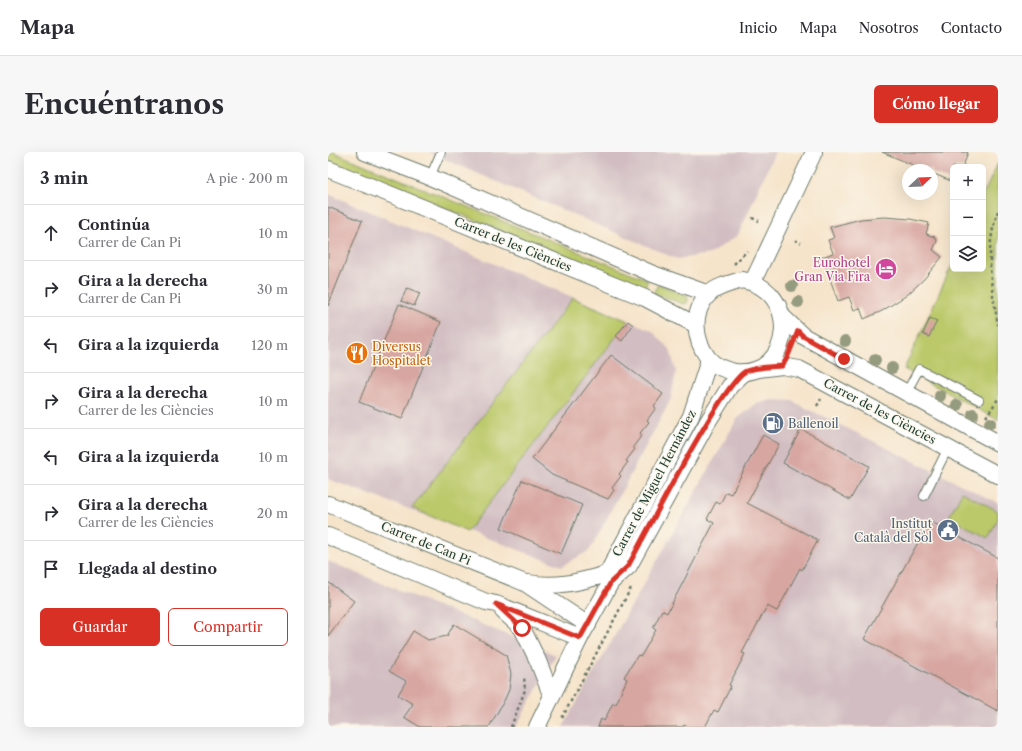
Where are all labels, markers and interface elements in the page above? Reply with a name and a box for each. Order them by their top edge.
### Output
text: Mapa [20,16,75,39]
text: Inicio [739,19,777,37]
text: Mapa [799,19,837,37]
text: Nosotros [859,19,919,37]
text: Contacto [941,19,1002,37]
button: Cómo llegar [874,85,998,123]
text: Encuéntranos [24,87,224,121]
north arrow [902,164,938,200]
map controls [950,164,986,272]
button: + [950,164,986,200]
text: 3 min [40,168,89,188]
text: A pie · 200 m [206,170,288,186]
button: − [950,200,986,236]
street label: Carrer de les Ciències [452,214,574,274]
text: Continúa [78,215,150,234]
icon: ahead [40,222,62,244]
text: 10 m [259,225,288,241]
text: Carrer de Can Pi [78,234,181,250]
button: layers [950,236,986,272]
place label: Eurohotel Gran Via Fira [794,255,871,284]
hotel icon: Eurohotel Gran Via Fira [873,256,899,282]
text: Gira a la derecha [78,271,208,290]
icon: right [40,278,62,300]
text: 30 m [257,281,288,297]
text: Carrer de Can Pi [78,290,181,306]
icon: left [40,334,62,356]
text: Gira a la izquierda [78,335,219,354]
text: 120 m [251,337,288,353]
place label: Diversus Hospitalet [372,339,431,368]
restaurant icon: Diversus Hospitalet [344,340,370,366]
route end [835,350,853,368]
street label: Carrer de les Ciències [821,375,939,447]
text: Gira a la derecha [78,383,208,402]
icon: right [40,390,62,412]
text: 10 m [259,393,288,409]
text: Carrer de les Ciències [78,402,214,418]
street label: Carrer de Miguel Hernández [609,407,699,559]
fuel station icon: Ballenoil [760,410,786,436]
place label: Ballenoil [788,416,839,431]
icon: left [40,446,62,468]
text: Gira a la izquierda [78,447,219,466]
text: 10 m [259,449,288,465]
text: Gira a la derecha [78,495,208,514]
icon: right [40,502,62,524]
text: 20 m [257,505,288,521]
text: Carrer de les Ciències [78,514,214,530]
place label: Institut Català del Sòl [854,516,933,545]
public building icon: Institut Català del Sòl [935,517,961,543]
street label: Carrer de Can Pi [379,518,473,568]
icon: arrive [40,558,62,580]
text: Llegada al destino [78,559,217,578]
button: Guardar [40,608,160,646]
button: Compartir [168,608,288,646]
route start [513,619,531,637]

